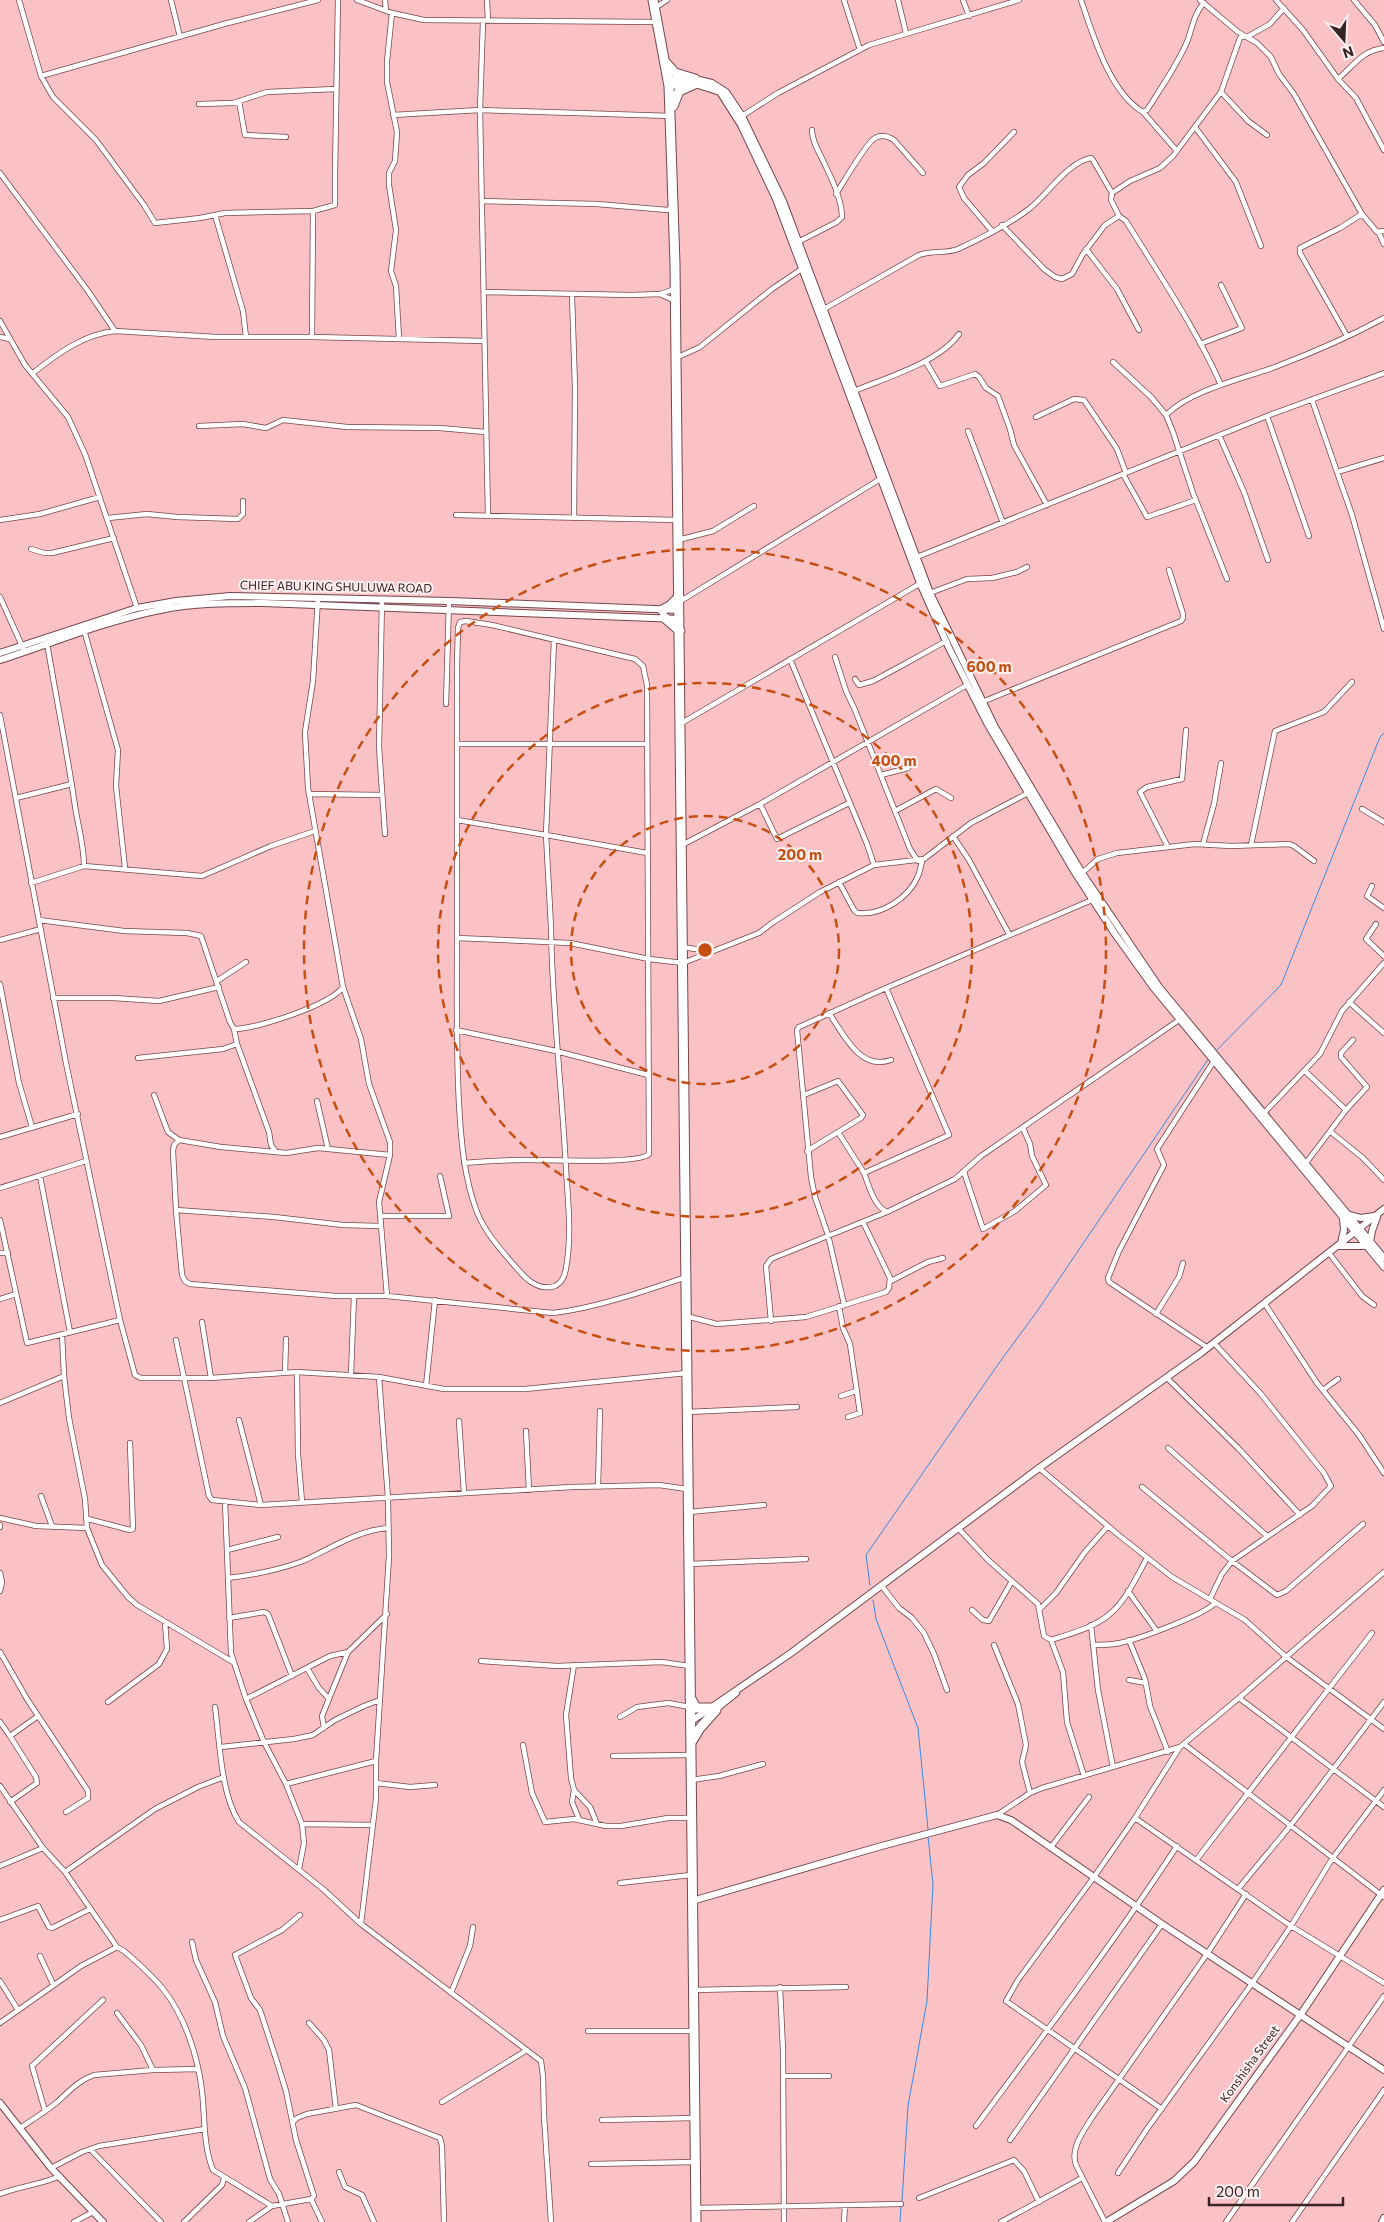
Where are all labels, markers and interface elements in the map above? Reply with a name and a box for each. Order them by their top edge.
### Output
north arrow [1319,15,1369,65]
text: N [1341,43,1356,63]
street label: CHIEF ABU KING SHULUWA ROAD [240,577,432,595]
text: 600 m [966,657,1012,675]
text: 400 m [871,751,917,769]
text: 200 m [778,845,822,863]
centre of rings [696,941,714,959]
street label: Konshisha Street [1217,2022,1282,2105]
scale bar [1209,2174,1343,2206]
text: 200 m [1216,2182,1260,2200]

